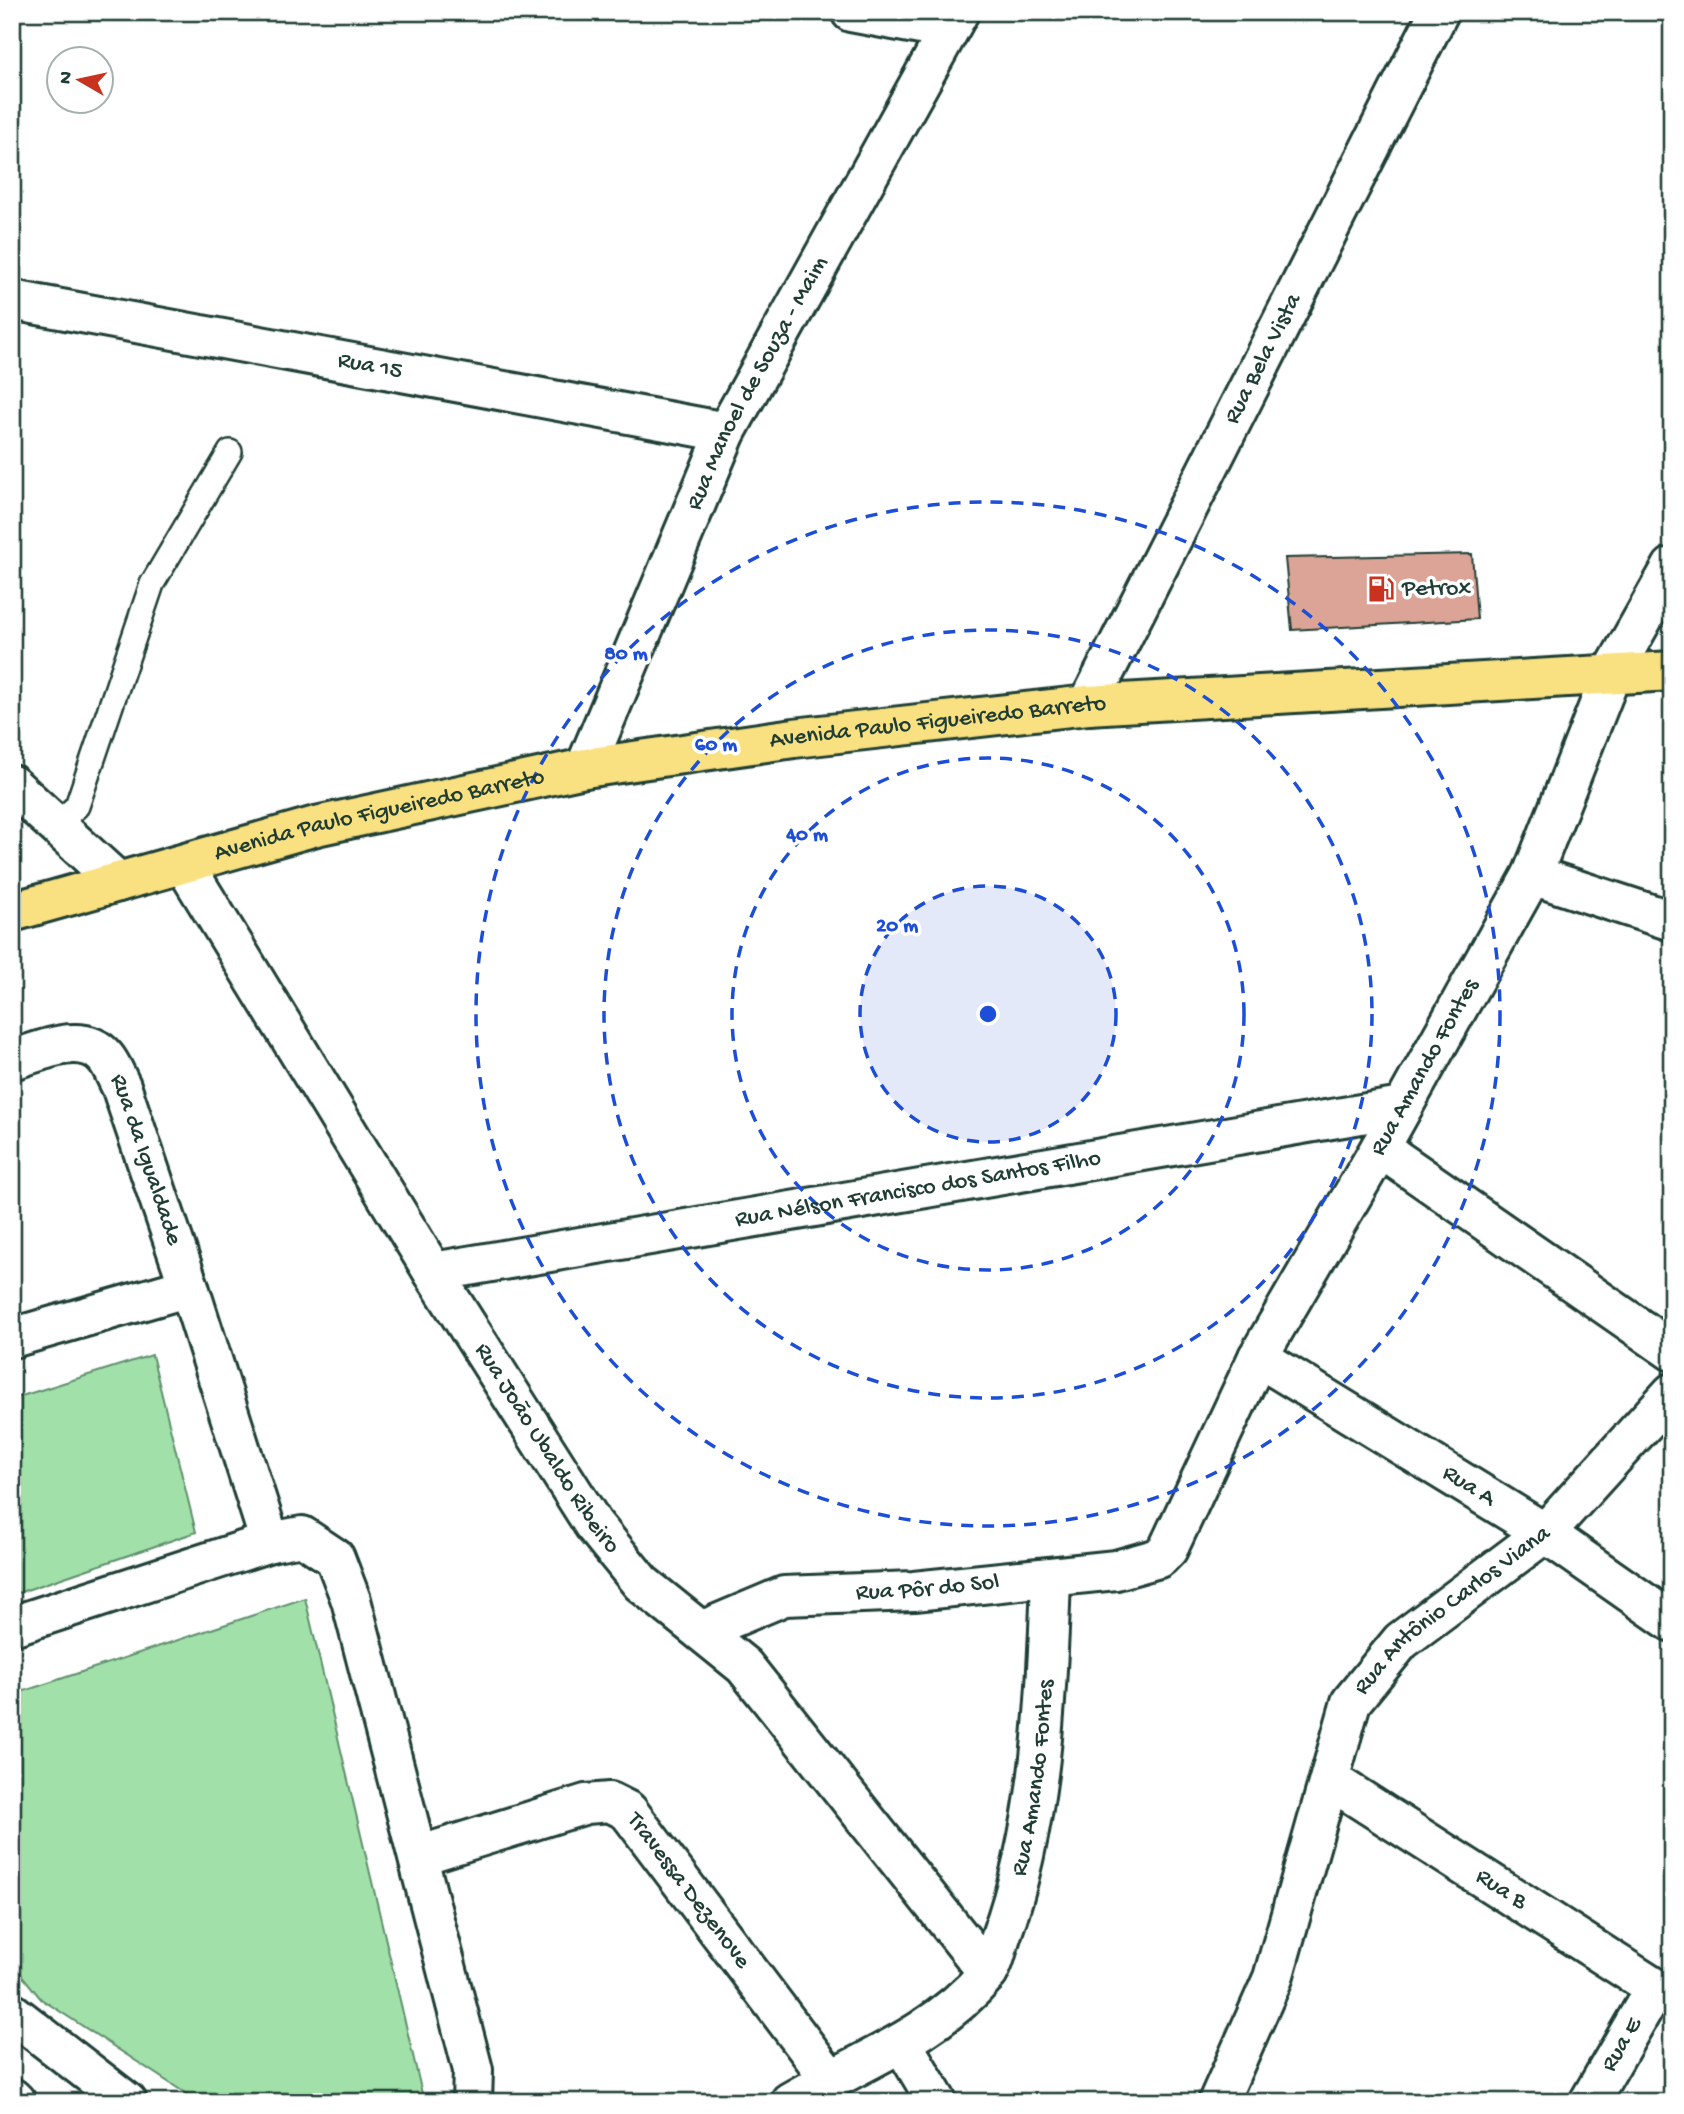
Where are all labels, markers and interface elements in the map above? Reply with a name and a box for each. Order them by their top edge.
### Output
north arrow [46,46,116,116]
text: N [54,70,79,86]
street label: Rua Manoel de Souza - Maim [680,251,835,515]
street label: Rua Bela Vista [1218,288,1309,429]
street label: Rua 15 [335,346,405,386]
fuel station icon: Petrox [1366,574,1396,604]
place label: Petrox [1401,575,1471,604]
text: 80 m [604,643,648,668]
street label: Avenida Paulo Figueiredo Barreto [768,689,1107,756]
text: 60 m [695,734,737,759]
street label: Avenida Paulo Figueiredo Barreto [211,763,547,869]
text: 40 m [785,824,828,849]
text: 20 m [876,915,918,940]
street label: Rua Amando Fontes [1364,973,1486,1161]
centre of rings [976,1002,1000,1026]
street label: Rua da Igualdade [103,1069,189,1250]
street label: Rua Nélson Francisco dos Santos Filho [733,1144,1103,1235]
street label: Rua João Ubaldo Ribeiro [467,1338,626,1560]
street label: Rua A [1437,1459,1502,1514]
street label: Rua Antônio Carlos Viana [1348,1519,1557,1701]
street label: Rua Pôr do Sol [855,1568,1001,1608]
street label: Rua Amando Fontes [1005,1678,1061,1879]
street label: Travessa Dezenove [619,1805,757,1975]
street label: Rua B [1470,1862,1533,1917]
street label: Rua E [1595,2012,1650,2077]

